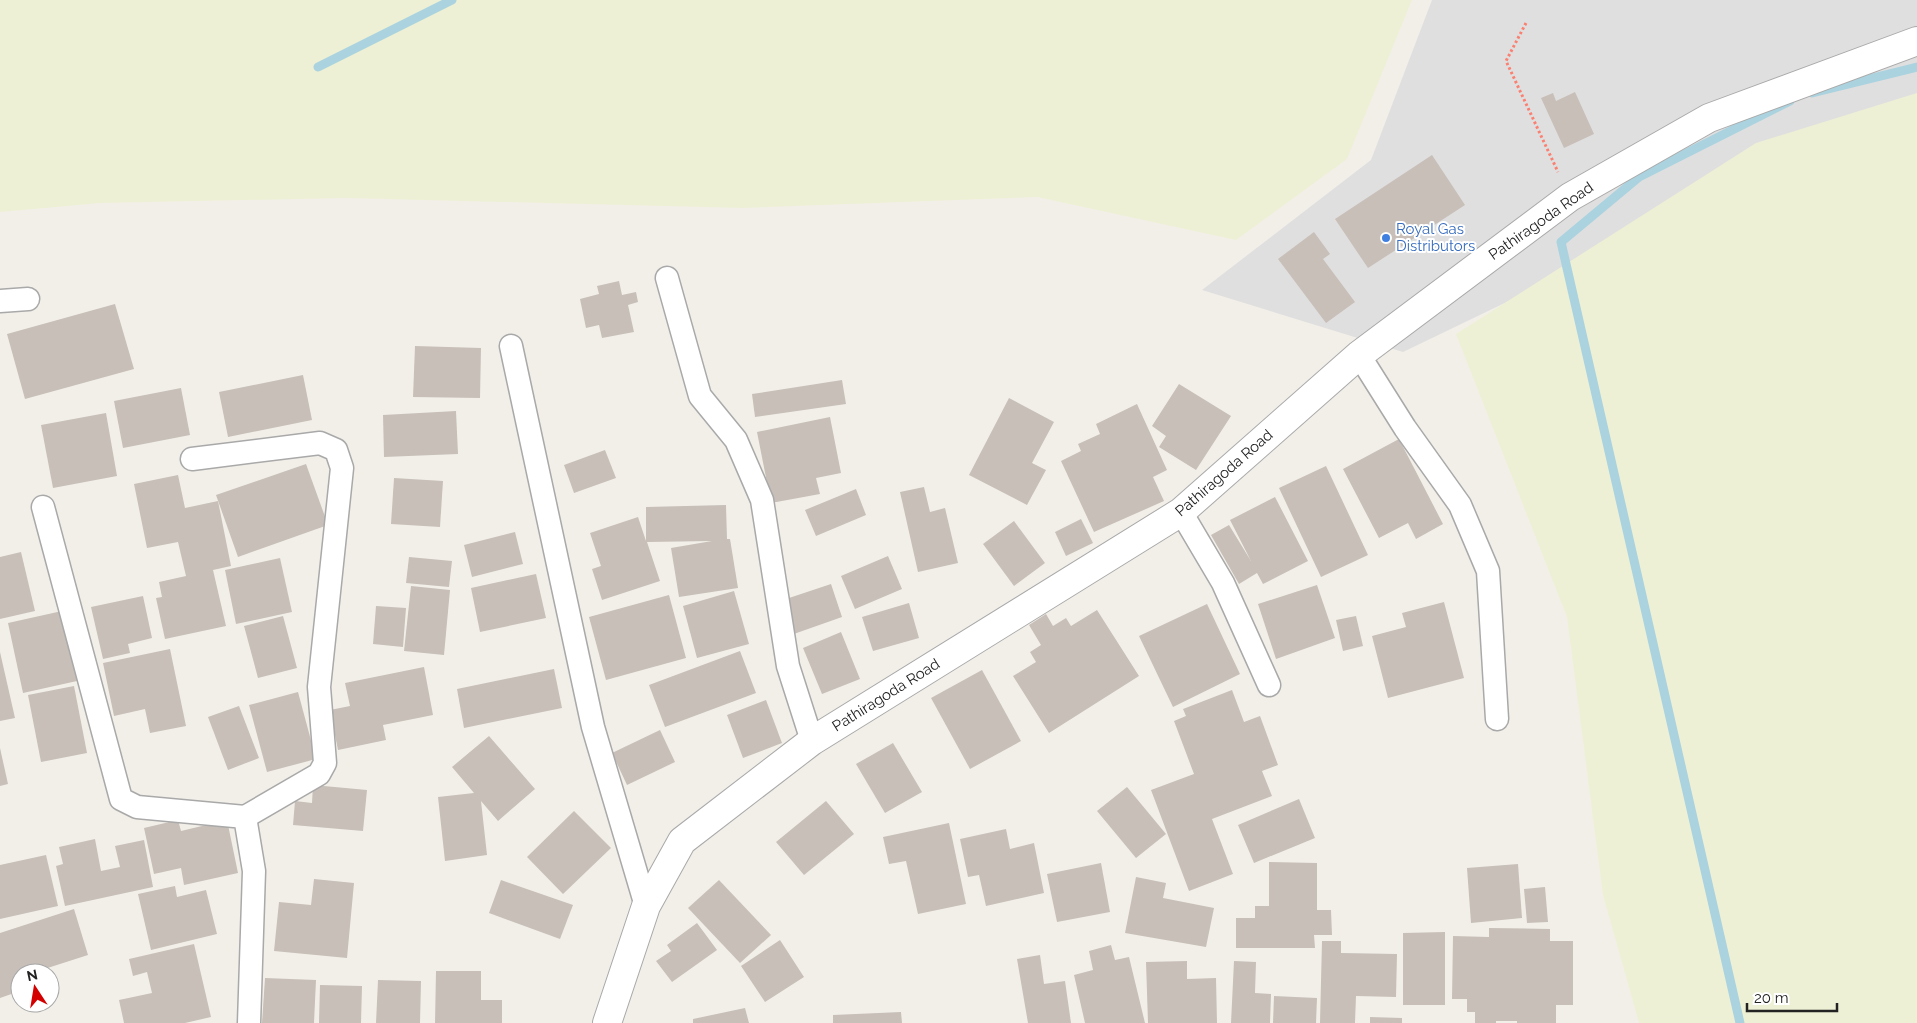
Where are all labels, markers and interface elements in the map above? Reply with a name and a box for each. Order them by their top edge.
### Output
street label: Pathiragoda Road [1485,178,1597,264]
place label: Royal Gas Distributors [1396,220,1475,255]
marker: Royal Gas Distributors [1380,232,1392,244]
street label: Pathiragoda Road [1172,426,1276,520]
street label: Pathiragoda Road [829,655,943,735]
north arrow [10,963,60,1013]
text: N [25,966,39,984]
scale bar [1747,980,1837,1012]
text: 20 m [1754,989,1789,1007]

